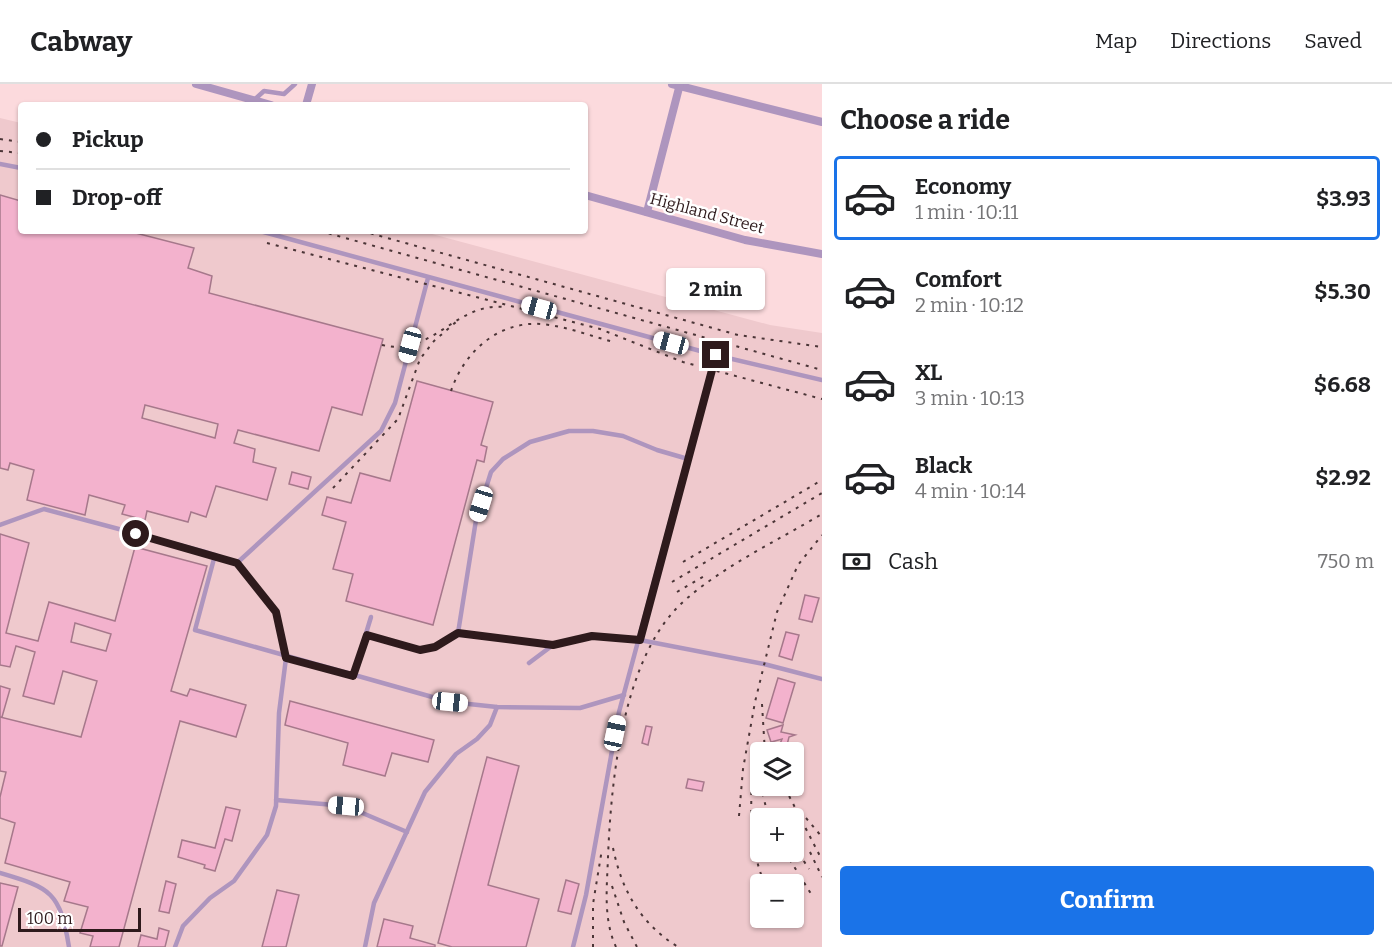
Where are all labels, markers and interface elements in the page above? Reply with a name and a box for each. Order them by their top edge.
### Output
text: Cabway [30,25,132,58]
text: Map [1095,28,1137,54]
text: Directions [1170,28,1271,54]
text: Saved [1304,28,1362,54]
text: Choose a ride [840,104,1010,136]
text: Pickup [72,126,144,153]
icon: car [843,171,897,225]
text: Economy [915,173,1011,200]
text: Drop-off [72,184,162,211]
text: $3.93 [1316,185,1371,212]
street label: Highland Street [648,189,766,237]
text: 1 min · 10:11 [915,200,1018,224]
icon: car [843,264,897,318]
text: Comfort [915,266,1002,293]
callout: 2 min [666,268,766,310]
text: 2 min [689,277,742,301]
text: $5.30 [1314,278,1371,305]
text: 2 min · 10:12 [915,293,1024,317]
car [519,295,559,321]
car [397,325,423,365]
car [651,330,691,356]
route end [702,341,729,368]
icon: car [843,357,897,411]
text: XL [915,359,942,386]
text: $6.68 [1314,371,1371,398]
text: 3 min · 10:13 [915,386,1025,410]
icon: car [843,450,897,504]
text: Black [915,452,972,479]
text: $2.92 [1315,464,1371,491]
text: 4 min · 10:14 [915,479,1026,503]
car [467,484,495,524]
route start [122,520,149,547]
icon: cash [840,545,873,578]
text: Cash [888,548,938,575]
text: 750 m [1318,549,1374,573]
car [431,691,469,713]
car [602,714,628,752]
map controls [750,742,804,928]
button: layers [750,742,804,796]
car [327,795,365,817]
button: + [750,808,804,862]
button: Confirm [840,866,1374,935]
button: − [750,874,804,928]
scale bar [18,905,141,932]
text: 100 m [27,909,72,928]

